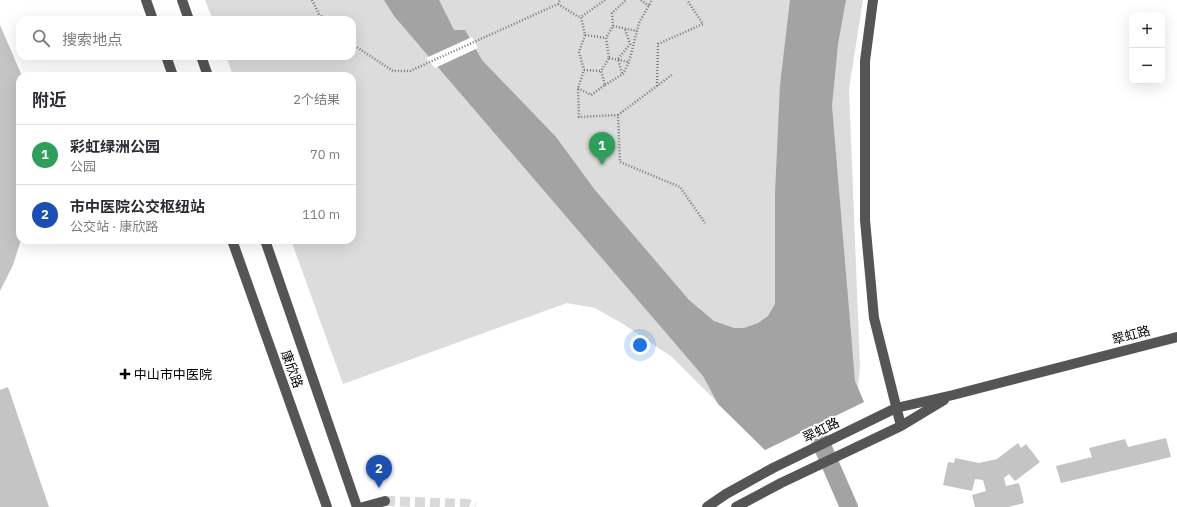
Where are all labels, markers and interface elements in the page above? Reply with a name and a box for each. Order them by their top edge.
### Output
map controls [1129,12,1165,84]
button: + [1129,12,1165,48]
search box [16,16,356,60]
icon: search [30,27,52,49]
text: 搜索地点 [62,30,122,49]
button: − [1129,48,1165,84]
text: 附近 [32,89,66,111]
text: 2个结果 [293,91,340,108]
pin: 1 [589,132,615,165]
text: 彩虹绿洲公园 [70,137,160,156]
text: 1 [41,146,49,163]
text: 70 m [310,146,340,163]
text: 公园 [70,158,96,175]
text: 市中医院公交枢纽站 [70,197,205,216]
text: 2 [41,206,49,223]
text: 110 m [302,206,340,223]
text: 公交站 · 康欣路 [70,218,158,235]
street label: 翠虹路 [1110,322,1152,348]
your location [630,335,650,355]
street label: 康欣路 [277,348,307,390]
place label: 中山市中医院 [134,366,212,383]
marker: 中山市中医院 [119,368,131,380]
street label: 翠虹路 [800,414,842,446]
pin: 2 [366,455,392,488]

